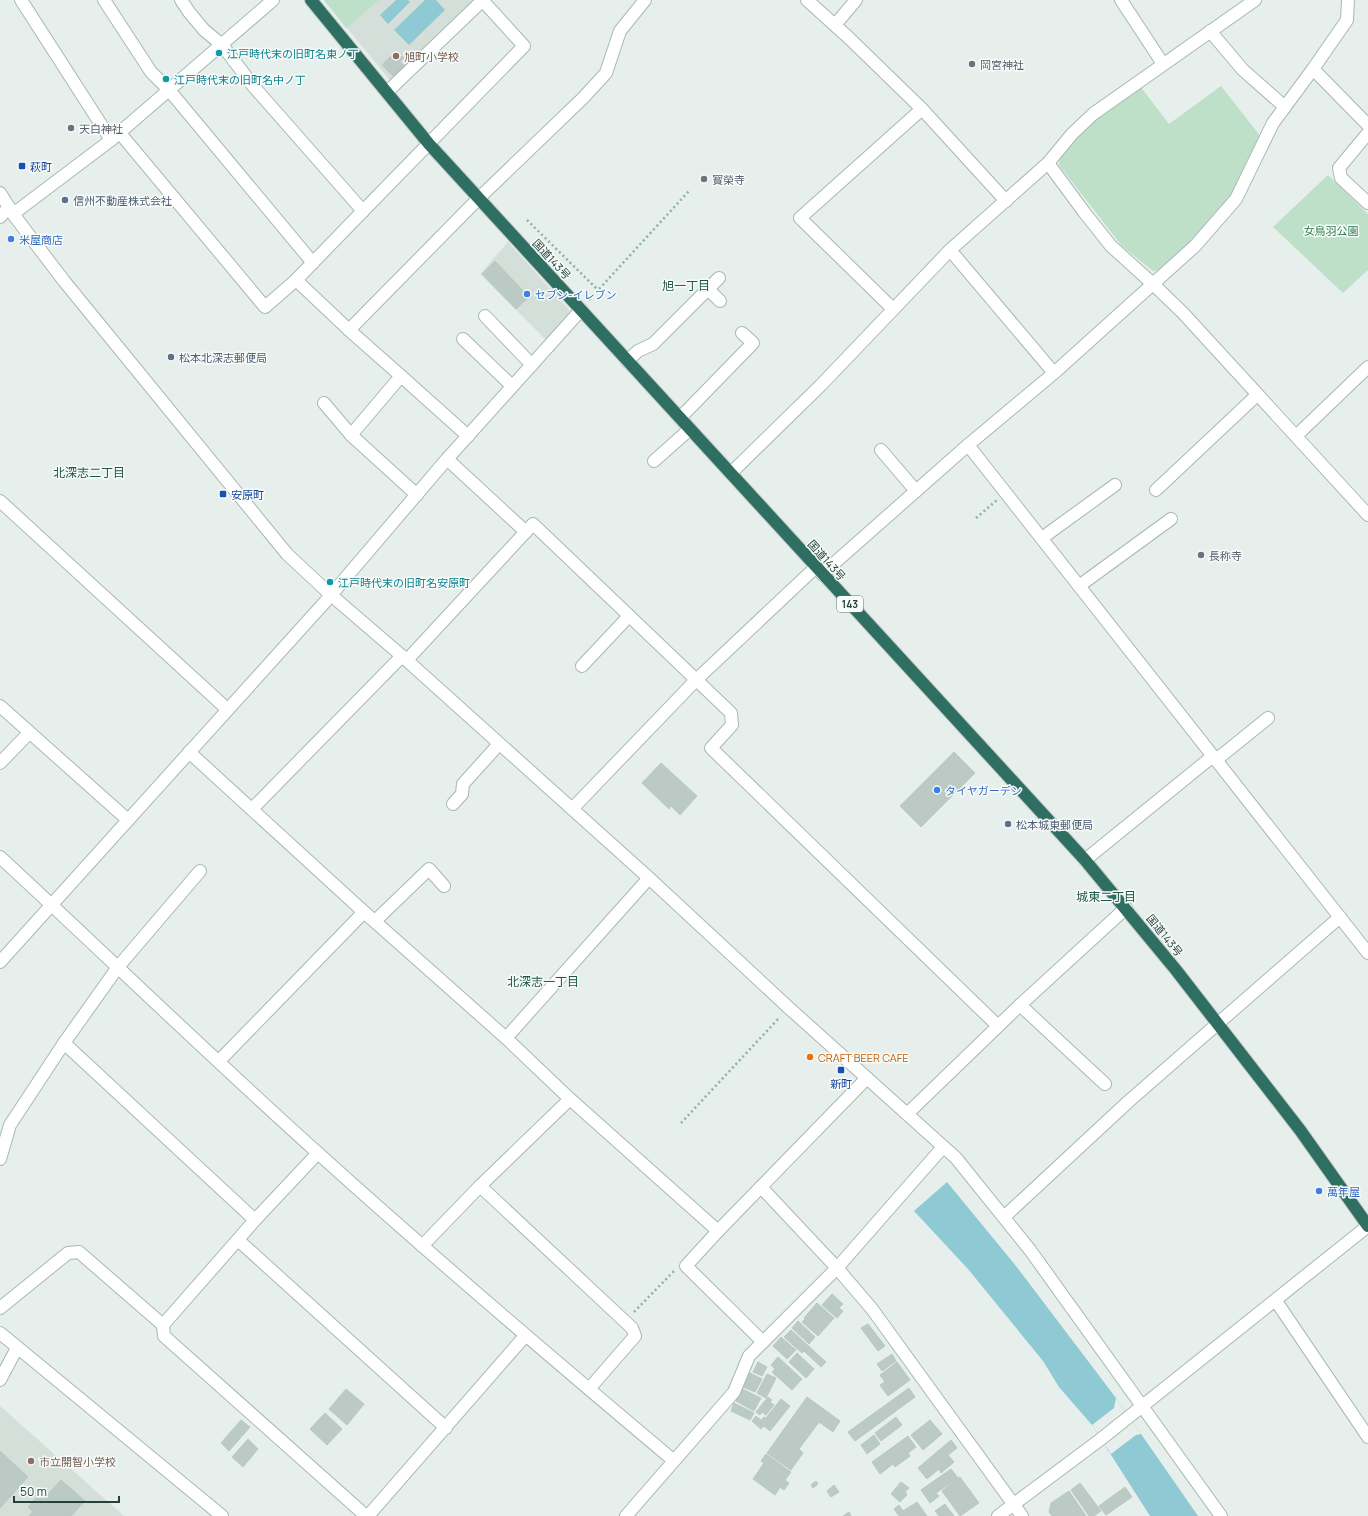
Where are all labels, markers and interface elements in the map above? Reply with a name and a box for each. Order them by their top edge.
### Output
place label: 江戸時代末の旧町名東ノ丁 [227,46,359,61]
marker: 江戸時代末の旧町名東ノ丁 [214,48,224,58]
place label: 旭町小学校 [404,49,459,64]
marker: 旭町小学校 [391,51,401,61]
place label: 岡宮神社 [980,57,1024,72]
marker: 岡宮神社 [967,59,977,69]
place label: 江戸時代末の旧町名中ノ丁 [174,72,306,87]
marker: 江戸時代末の旧町名中ノ丁 [161,74,171,84]
place label: 天白神社 [79,121,123,136]
marker: 天白神社 [66,123,76,133]
place label: 萩町 [30,159,52,174]
marker: 萩町 [17,161,27,171]
place label: 寳榮寺 [712,172,745,187]
marker: 寳榮寺 [699,174,709,184]
place label: 信州不動産株式会社 [73,193,172,208]
marker: 信州不動産株式会社 [60,195,70,205]
park label: 女鳥羽公園 [1304,223,1359,238]
place label: 米屋商店 [19,232,63,247]
marker: 米屋商店 [6,234,16,244]
street label: 国道143号 [530,236,574,282]
district label: 旭一丁目 [662,277,710,294]
place label: セブン-イレブン [535,287,617,302]
marker: セブン-イレブン [522,289,532,299]
place label: 松本北深志郵便局 [179,350,267,365]
marker: 松本北深志郵便局 [166,352,176,362]
district label: 北深志二丁目 [53,464,125,481]
place label: 安原町 [231,487,264,502]
marker: 安原町 [218,489,228,499]
street label: 国道143号 [805,536,849,584]
place label: 長称寺 [1209,548,1242,563]
marker: 長称寺 [1196,550,1206,560]
place label: 江戸時代末の旧町名安原町 [338,575,470,590]
marker: 江戸時代末の旧町名安原町 [325,577,335,587]
road number: 143 [837,596,863,612]
place label: タイヤガーデン [945,783,1022,798]
marker: タイヤガーデン [932,785,942,795]
place label: 松本城東郵便局 [1016,817,1093,832]
marker: 松本城東郵便局 [1003,819,1013,829]
district label: 城東二丁目 [1076,888,1136,905]
street label: 国道143号 [1143,911,1187,959]
district label: 北深志一丁目 [507,973,579,990]
place label: CRAFT BEER CAFE [818,1050,909,1065]
marker: CRAFT BEER CAFE [805,1052,815,1062]
marker: 新町 [836,1065,846,1075]
place label: 新町 [830,1076,852,1091]
place label: 萬年屋 [1327,1184,1360,1199]
marker: 萬年屋 [1314,1186,1324,1196]
place label: 市立開智小学校 [39,1454,116,1469]
marker: 市立開智小学校 [26,1456,36,1466]
scale bar [14,1478,119,1504]
text: 50 m [20,1483,47,1500]

